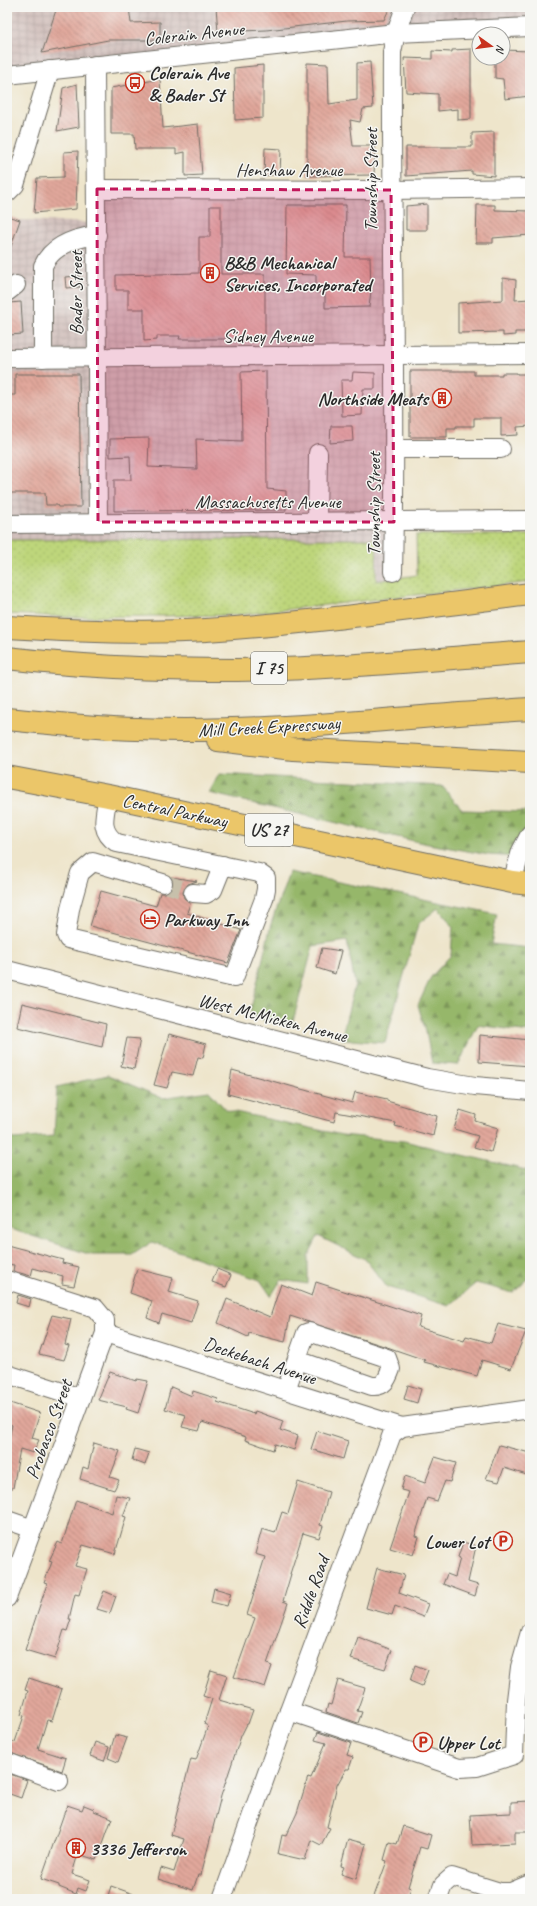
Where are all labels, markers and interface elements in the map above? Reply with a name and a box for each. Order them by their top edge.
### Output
street label: Colerain Avenue [143,17,247,51]
north arrow [471,26,511,66]
text: N [493,43,508,56]
place label: Colerain Ave & Bader St [149,61,230,107]
bus stop icon: Colerain Ave & Bader St [124,72,146,94]
street label: Township Street [359,127,383,232]
street label: Henshaw Avenue [236,158,344,182]
street label: Bader Street [64,249,88,335]
place label: B&B Mechanical Services, Incorporated [224,251,374,297]
building icon: B&B Mechanical Services, Incorporated [199,262,221,284]
street label: Sidney Avenue [223,324,315,348]
place label: Northside Meats [318,387,430,411]
building icon: Northside Meats [431,387,453,409]
street label: Township Street [362,451,386,556]
street label: Massachusetts Avenue [195,490,343,514]
road number: I 75 [251,652,287,684]
street label: Mill Creek Expressway [198,711,342,743]
street label: Central Parkway [120,788,231,834]
road number: US 27 [245,814,293,846]
hotel icon: Parkway Inn [139,908,161,930]
place label: Parkway Inn [164,908,250,932]
street label: West McMicken Avenue [196,988,351,1048]
street label: Deckebach Avenue [200,1331,321,1391]
street label: Probasco Street [20,1375,79,1482]
place label: Lower Lot [425,1530,492,1554]
parking icon: Lower Lot [492,1530,514,1552]
street label: Riddle Road [287,1550,336,1632]
parking icon: Upper Lot [412,1731,434,1753]
place label: Upper Lot [437,1731,501,1755]
building icon: 3336 Jefferson [65,1837,87,1859]
place label: 3336 Jefferson [90,1837,188,1861]

